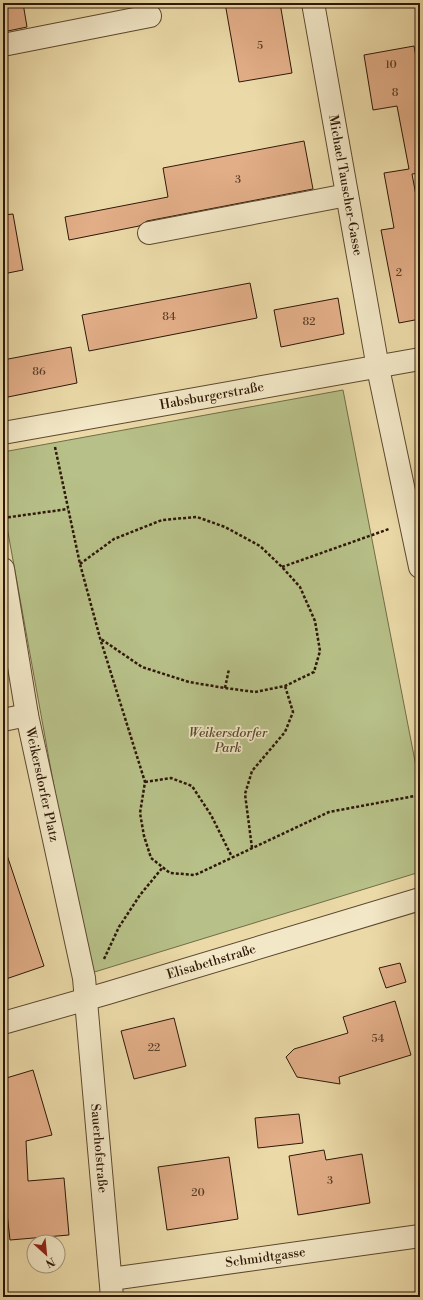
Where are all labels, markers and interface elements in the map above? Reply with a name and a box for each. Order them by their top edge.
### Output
house number: 5 [257,39,263,53]
house number: 10 [385,58,397,72]
house number: 8 [392,86,399,100]
street label: Michael Tauscher-Gasse [325,113,366,257]
house number: 3 [235,173,241,187]
house number: 2 [396,266,402,280]
house number: 84 [162,310,176,324]
house number: 82 [302,315,316,329]
house number: 86 [32,365,46,379]
street label: Habsburgerstraße [158,379,266,413]
street label: Weikersdorfer Platz [22,725,62,843]
park label: Weikersdorfer Park [189,725,268,756]
street label: Elisabethstraße [165,941,258,983]
house number: 54 [372,1032,385,1046]
house number: 22 [148,1041,160,1055]
street label: Sauerhofstraße [87,1103,111,1194]
house number: 3 [327,1174,333,1188]
house number: 20 [191,1186,205,1200]
north arrow [26,1234,66,1274]
street label: Schmidtgasse [224,1244,307,1271]
text: N [43,1254,57,1270]

